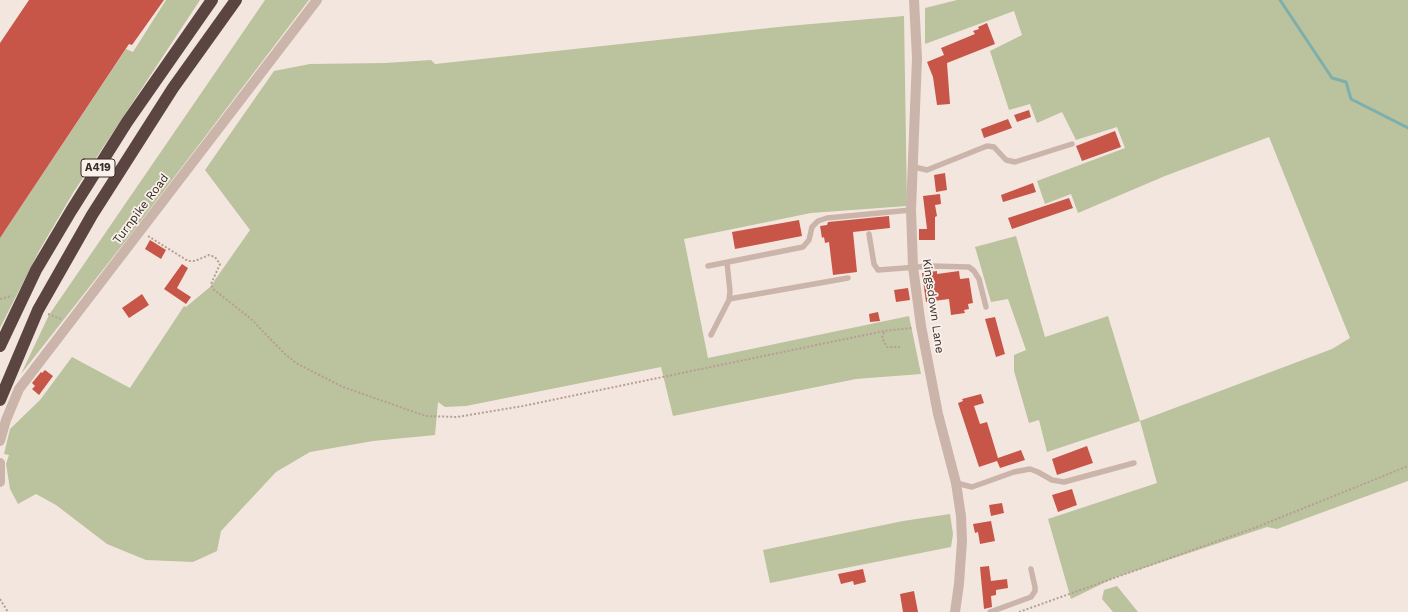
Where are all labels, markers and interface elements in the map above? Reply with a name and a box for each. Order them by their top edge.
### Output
road number: A419 [81,159,115,177]
street label: Turnpike Road [110,171,172,247]
street label: Kingsdown Lane [919,258,947,354]

